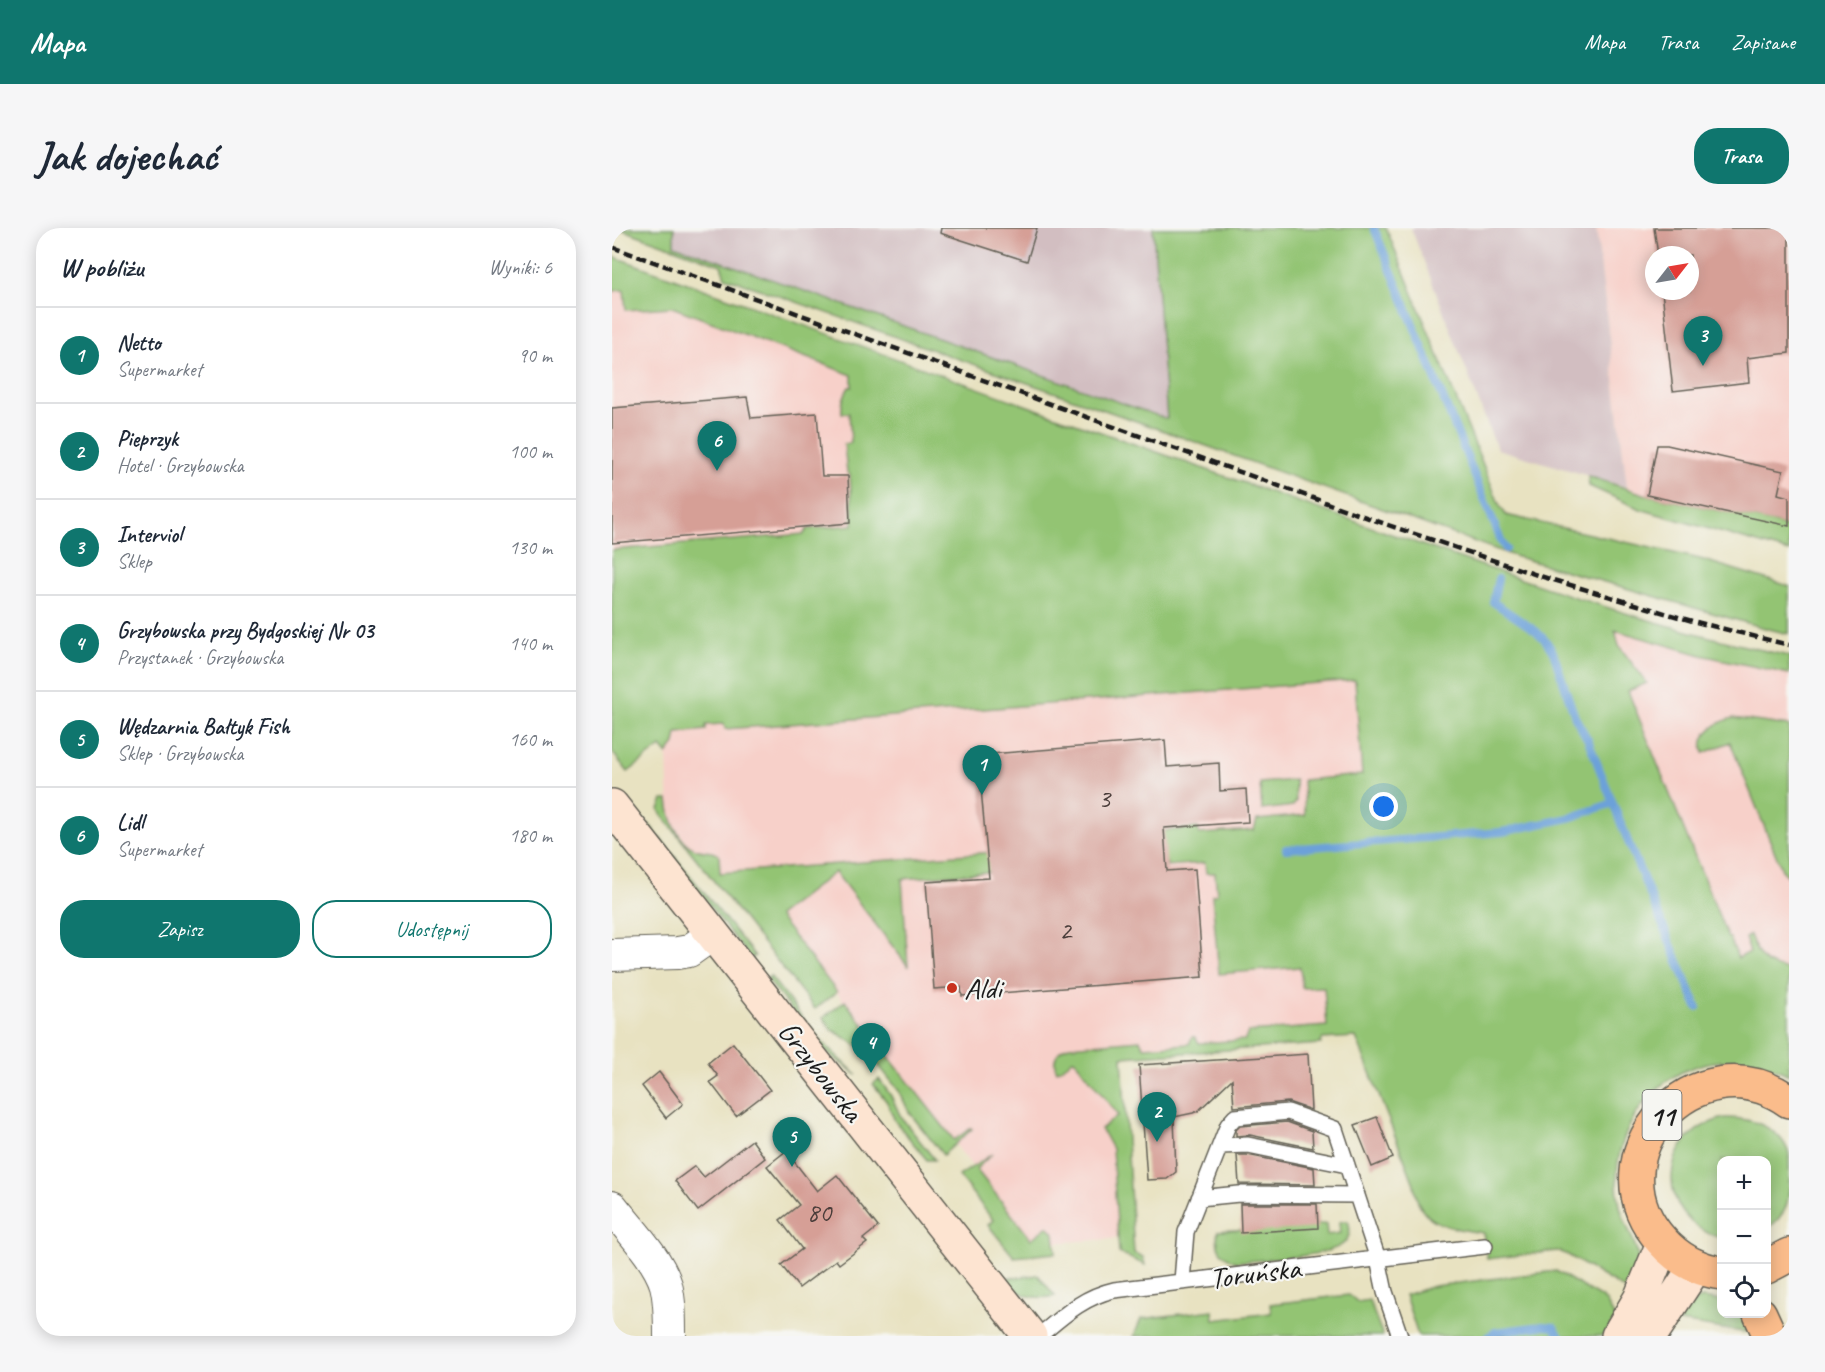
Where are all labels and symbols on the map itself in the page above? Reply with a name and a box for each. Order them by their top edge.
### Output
north arrow [1645,246,1699,300]
pin: 3 [1684,316,1722,366]
pin: 6 [698,422,736,471]
pin: 1 [962,746,1001,795]
house number: 3 [1098,781,1112,815]
your location [1369,792,1398,821]
house number: 2 [1059,913,1073,947]
place label: Aldi [964,969,1005,1007]
marker: Aldi [945,981,959,995]
street label: Grzybowska [770,1013,873,1131]
pin: 4 [852,1024,890,1073]
road number: 11 [1642,1090,1682,1140]
pin: 2 [1138,1092,1176,1142]
pin: 5 [772,1118,812,1167]
house number: 80 [807,1195,833,1229]
street label: Toruńska [1207,1248,1305,1297]

